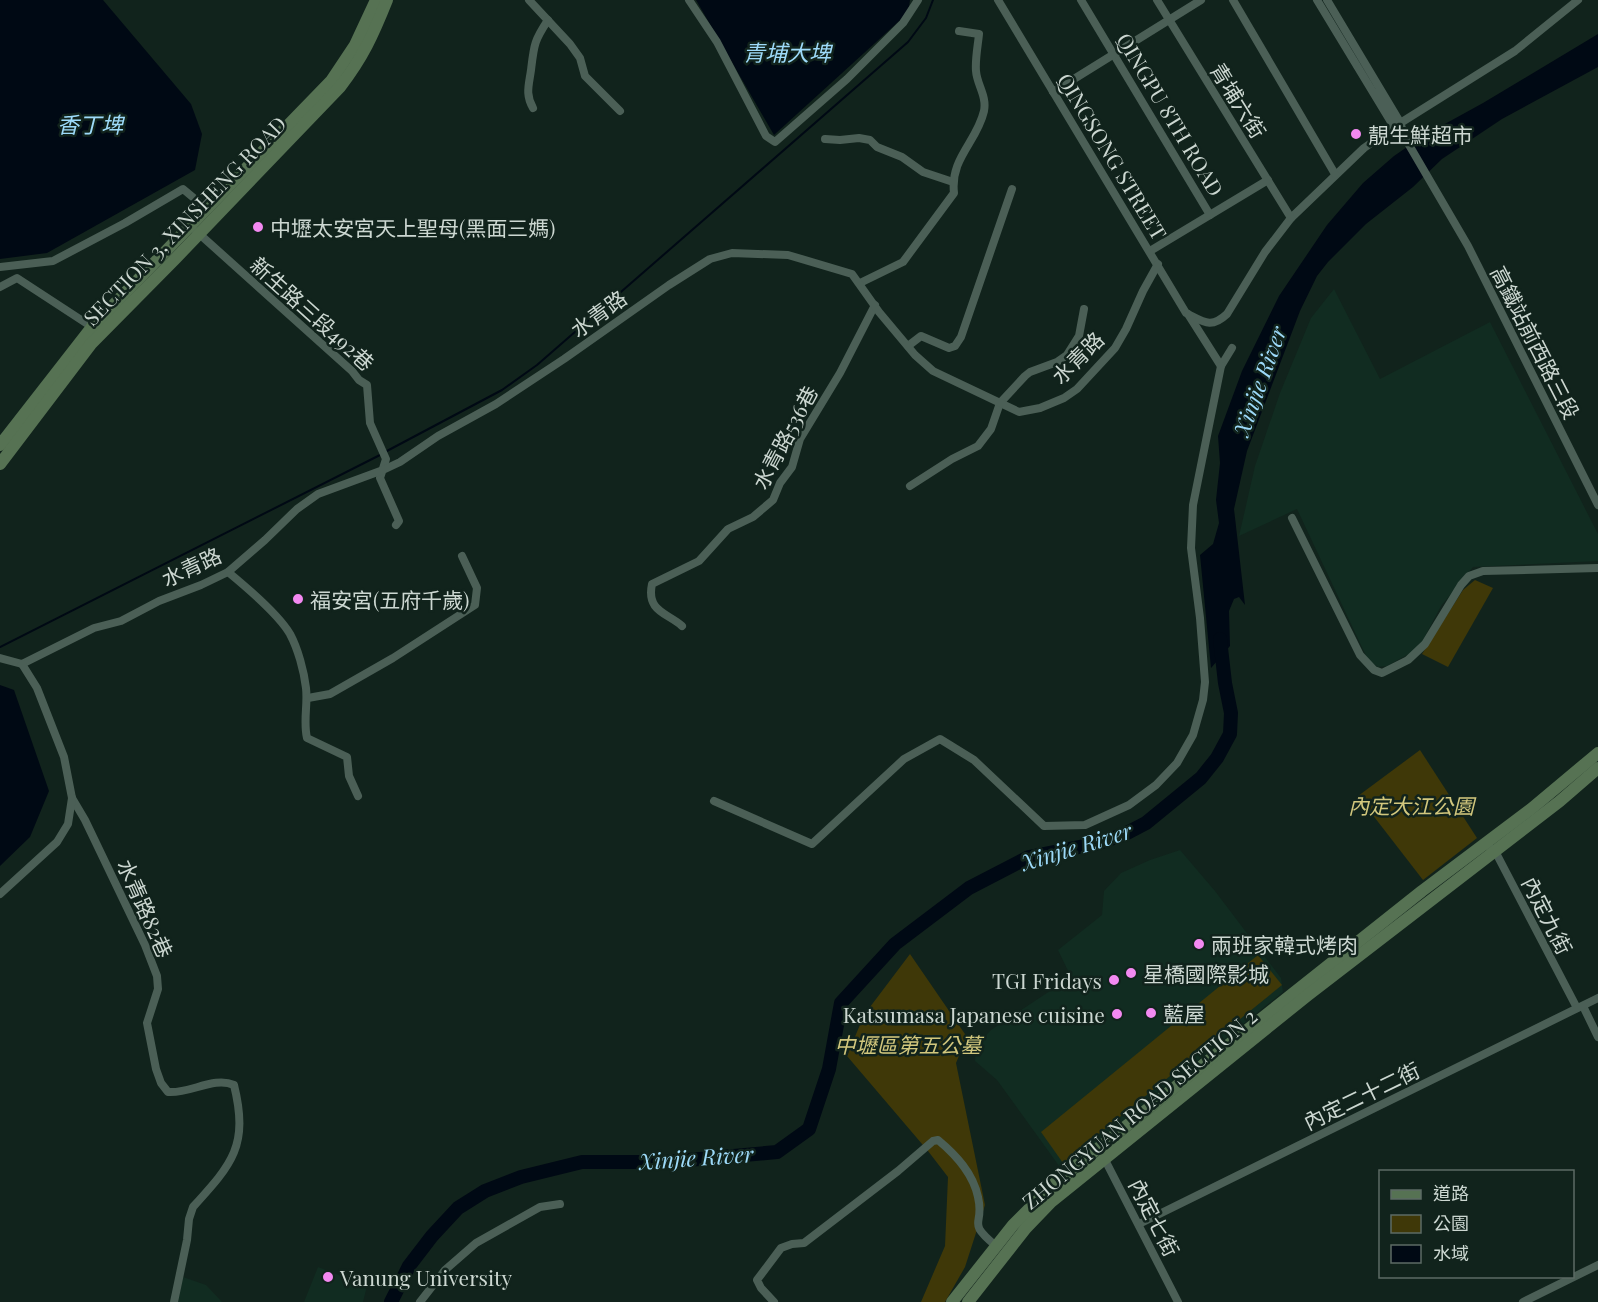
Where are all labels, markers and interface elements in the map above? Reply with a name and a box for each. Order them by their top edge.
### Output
street label: QINGPU 8TH ROAD [1111,27,1231,201]
water label: 青埔大埤 [743,37,834,67]
street label: 青埔六街 [1205,57,1273,143]
street label: QINGSONG STREET [1052,67,1174,245]
water label: 香丁埤 [57,109,126,139]
street label: SECTION 3, XINSHENG ROAD [76,109,292,331]
place label: 靚生鮮超市 [1368,120,1473,148]
marker: 靚生鮮超市 [1349,127,1363,141]
place label: 中壢太安宮天上聖母(黑面三媽) [270,213,555,241]
marker: 中壢太安宮天上聖母(黑面三媽) [251,220,265,234]
street label: 新生路三段492巷 [245,250,381,376]
street label: 高鐵站前西路三段 [1485,261,1587,423]
street label: 水青路 [564,283,632,343]
water label: Xinjie River [1225,321,1293,441]
street label: 水青路 [1045,325,1109,389]
street label: 水青路536巷 [745,381,823,493]
street label: 水青路 [157,540,225,592]
place label: 福安宮(五府千歲) [310,585,469,613]
marker: 福安宮(五府千歲) [291,592,305,606]
park label: 內定大江公園 [1348,791,1477,819]
water label: Xinjie River [1016,815,1136,877]
street label: 水青路82巷 [112,854,180,962]
street label: 內定九街 [1516,871,1580,959]
place label: 兩班家韓式烤肉 [1211,930,1358,958]
marker: 兩班家韓式烤肉 [1192,937,1206,951]
place label: 星橋國際影城 [1143,959,1269,987]
place label: TGI Fridays [992,966,1102,994]
marker: 星橋國際影城 [1124,966,1138,980]
marker: TGI Fridays [1107,973,1121,987]
place label: 藍屋 [1163,999,1205,1027]
place label: Katsumasa Japanese cuisine [843,1000,1105,1028]
street label: ZHONGYUAN ROAD SECTION 2 [1016,1001,1262,1215]
marker: 藍屋 [1144,1006,1158,1020]
marker: Katsumasa Japanese cuisine [1110,1007,1124,1021]
park label: 中壢區第五公墓 [835,1030,984,1058]
street label: 內定二十二街 [1298,1055,1424,1135]
water label: Xinjie River [637,1138,755,1176]
legend [1379,1170,1574,1278]
street label: 內定七街 [1123,1173,1187,1261]
text: 道路 [1433,1181,1469,1205]
text: 公園 [1433,1211,1469,1235]
text: 水域 [1433,1241,1469,1265]
place label: Vanung University [339,1263,513,1291]
marker: Vanung University [321,1270,335,1284]

